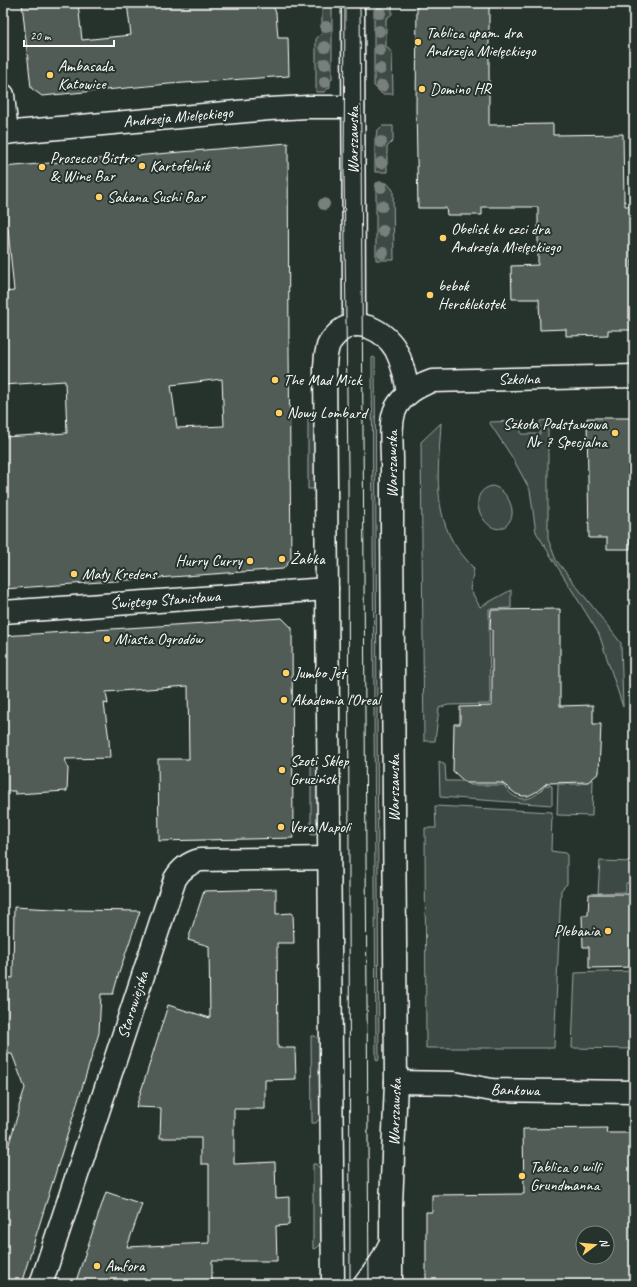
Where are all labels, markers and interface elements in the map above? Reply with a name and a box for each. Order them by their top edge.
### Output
scale bar [24,22,114,48]
place label: Tablica upam. dra Andrzeja Mielęckiego [426,23,537,61]
text: 20 m [30,28,52,44]
marker: Tablica upam. dra Andrzeja Mielęckiego [413,37,423,47]
place label: Ambasada Katowice [58,56,115,94]
marker: Ambasada Katowice [45,70,55,80]
place label: Domino HR [430,79,493,99]
marker: Domino HR [417,84,427,94]
street label: Andrzeja Mielęckiego [123,102,235,132]
street label: Warszawska [343,105,363,174]
place label: Prosecco Bistro & Wine Bar [50,148,137,186]
place label: Kartofelnik [150,156,211,176]
marker: Kartofelnik [137,161,147,171]
marker: Prosecco Bistro & Wine Bar [37,162,47,172]
place label: Sakana Sushi Bar [107,187,206,207]
marker: Sakana Sushi Bar [94,192,104,202]
place label: Obelisk ku czci dra Andrzeja Mielęckiego [451,219,562,257]
marker: Obelisk ku czci dra Andrzeja Mielęckiego [438,233,448,243]
place label: bebok Hercklekotek [438,276,506,314]
marker: bebok Hercklekotek [425,290,435,300]
street label: Szkolna [498,369,541,389]
place label: The Mad Mick [283,370,363,390]
marker: The Mad Mick [270,375,280,385]
place label: Nowy Lombard [287,403,369,423]
marker: Nowy Lombard [274,408,284,418]
place label: Szkoła Podstawowa Nr 7 Specjalna [503,414,609,452]
marker: Szkoła Podstawowa Nr 7 Specjalna [610,428,620,438]
street label: Warszawska [382,429,402,498]
place label: Żabka [290,549,326,569]
place label: Hurry Curry [176,551,244,571]
marker: Żabka [277,554,287,564]
marker: Hurry Curry [245,556,255,566]
place label: Mały Kredens [82,564,158,584]
marker: Mały Kredens [69,569,79,579]
street label: Świętego Stanisława [109,586,222,614]
place label: Miasta Ogrodów [115,629,204,649]
marker: Miasta Ogrodów [102,634,112,644]
place label: Jumbo Jet [293,663,348,683]
marker: Jumbo Jet [281,668,291,678]
place label: Akademia l'Oreal [292,690,383,710]
marker: Akademia l'Oreal [279,695,289,705]
place label: Szoti Sklep Gruzińsk [290,751,349,789]
street label: Warszawska [384,753,404,822]
marker: Szoti Sklep Gruzińsk [277,765,287,775]
place label: Vera Napoli [289,817,353,837]
marker: Vera Napoli [276,822,286,832]
place label: Plebania [554,921,601,941]
marker: Plebania [603,926,613,936]
street label: Starowiejska [113,967,154,1041]
street label: Warszawska [384,1077,406,1146]
street label: Bankowa [490,1079,541,1101]
place label: Tablica o willi Grundmanna [530,1157,603,1195]
marker: Tablica o willi Grundmanna [517,1171,527,1181]
north arrow [575,1225,615,1265]
text: N [597,1237,613,1250]
place label: Amfora [105,1256,146,1276]
marker: Amfora [92,1261,102,1271]

